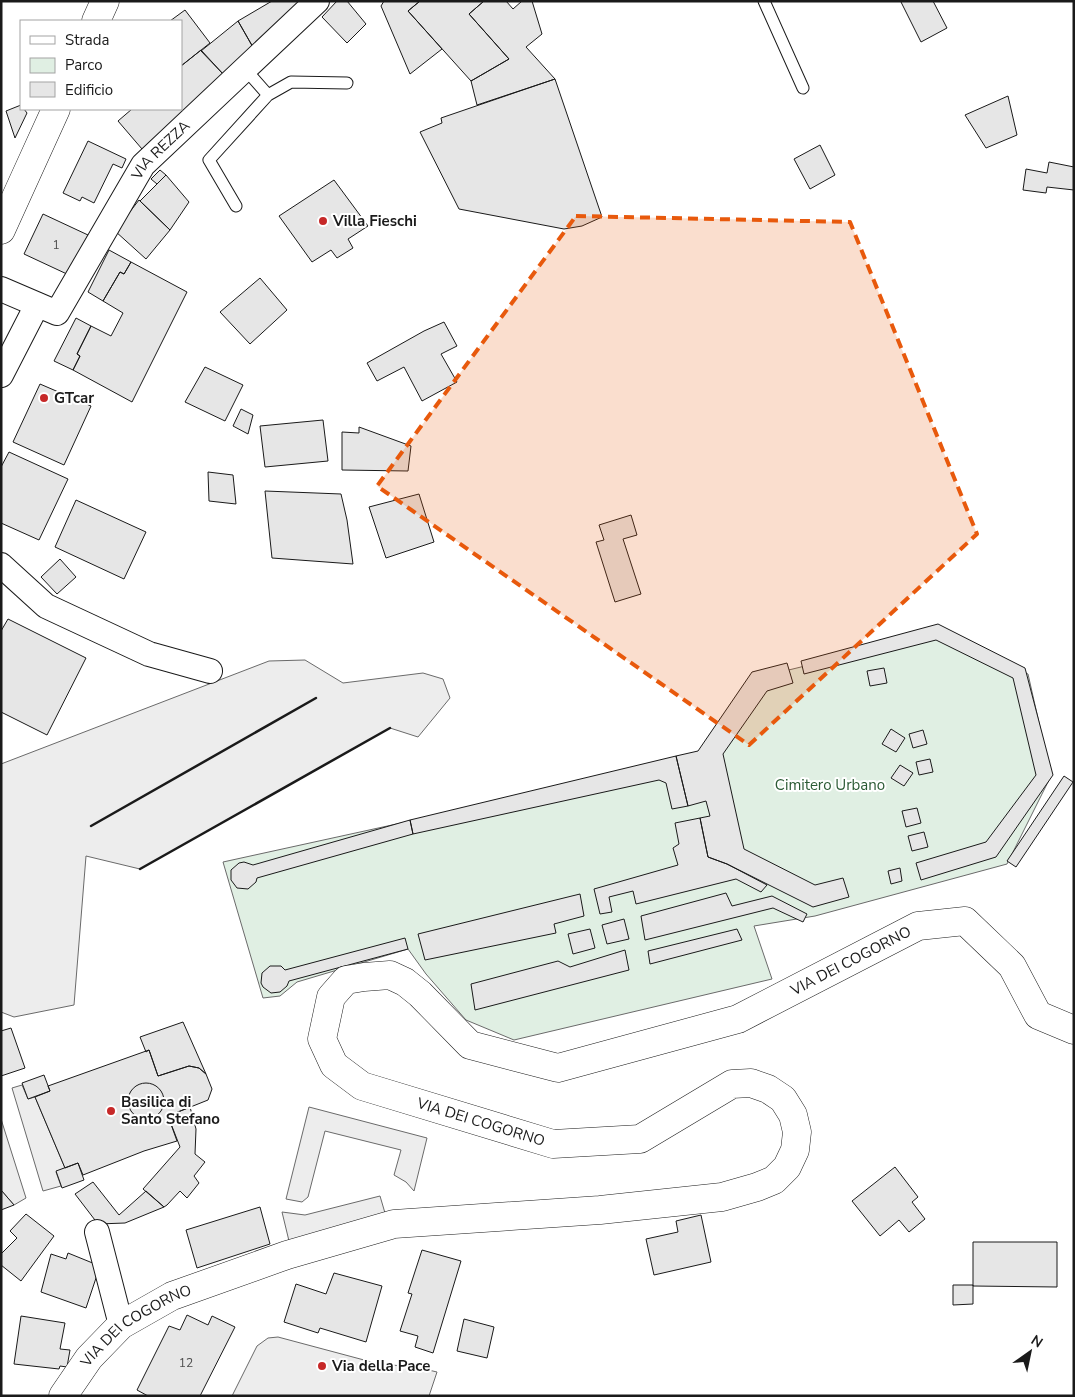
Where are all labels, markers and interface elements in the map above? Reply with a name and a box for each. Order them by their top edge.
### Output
legend [20,20,182,110]
text: Strada [65,30,109,50]
text: Parco [65,55,103,75]
text: Edificio [65,80,113,100]
street label: VIA REZZA [126,116,194,184]
place label: Villa Fieschi [332,211,417,231]
marker: Villa Fieschi [317,215,329,227]
house number: 1 [52,237,60,253]
place label: GTcar [54,388,94,408]
marker: GTcar [38,392,50,404]
park label: Cimitero Urbano [775,775,885,795]
street label: VIA DEI COGORNO [786,921,914,1001]
place label: Basilica di Santo Stefano [121,1092,220,1129]
street label: VIA DEI COGORNO [414,1093,547,1151]
marker: Basilica di Santo Stefano [105,1105,117,1117]
street label: VIA DEI COGORNO [75,1280,194,1372]
north arrow [1005,1327,1055,1377]
text: N [1027,1331,1046,1352]
house number: 12 [179,1355,193,1371]
place label: Via della Pace [331,1356,430,1376]
marker: Via della Pace [316,1360,328,1372]

